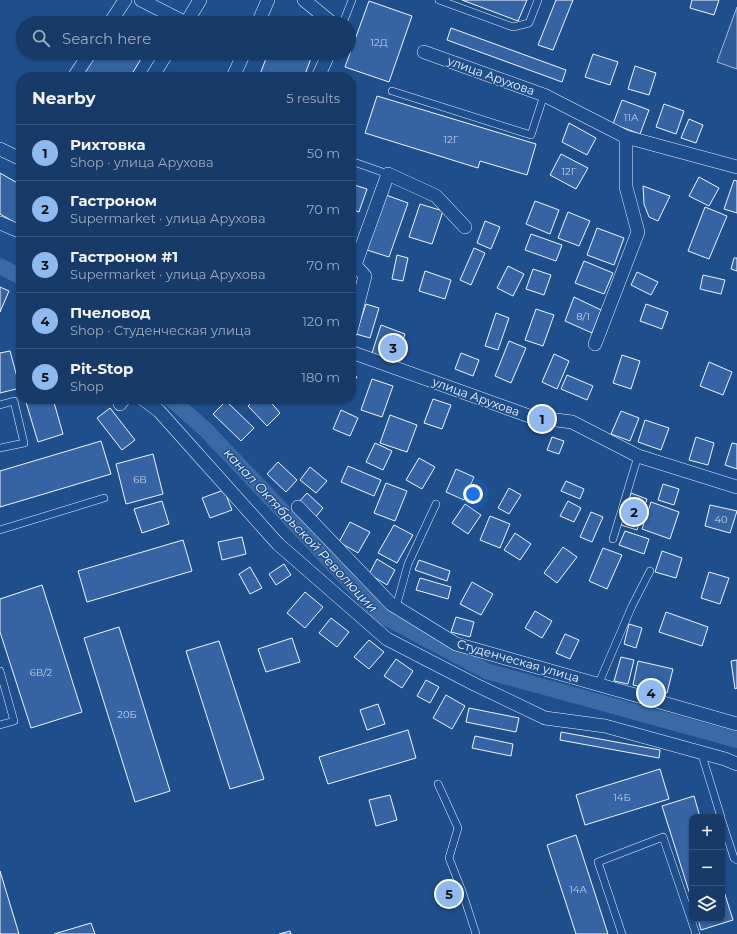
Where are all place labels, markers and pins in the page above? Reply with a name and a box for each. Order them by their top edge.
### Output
pin: 3 [380,333,406,363]
pin: 1 [529,404,555,434]
pin: 2 [621,497,647,527]
pin: 4 [638,678,664,708]
pin: 5 [436,879,462,909]

